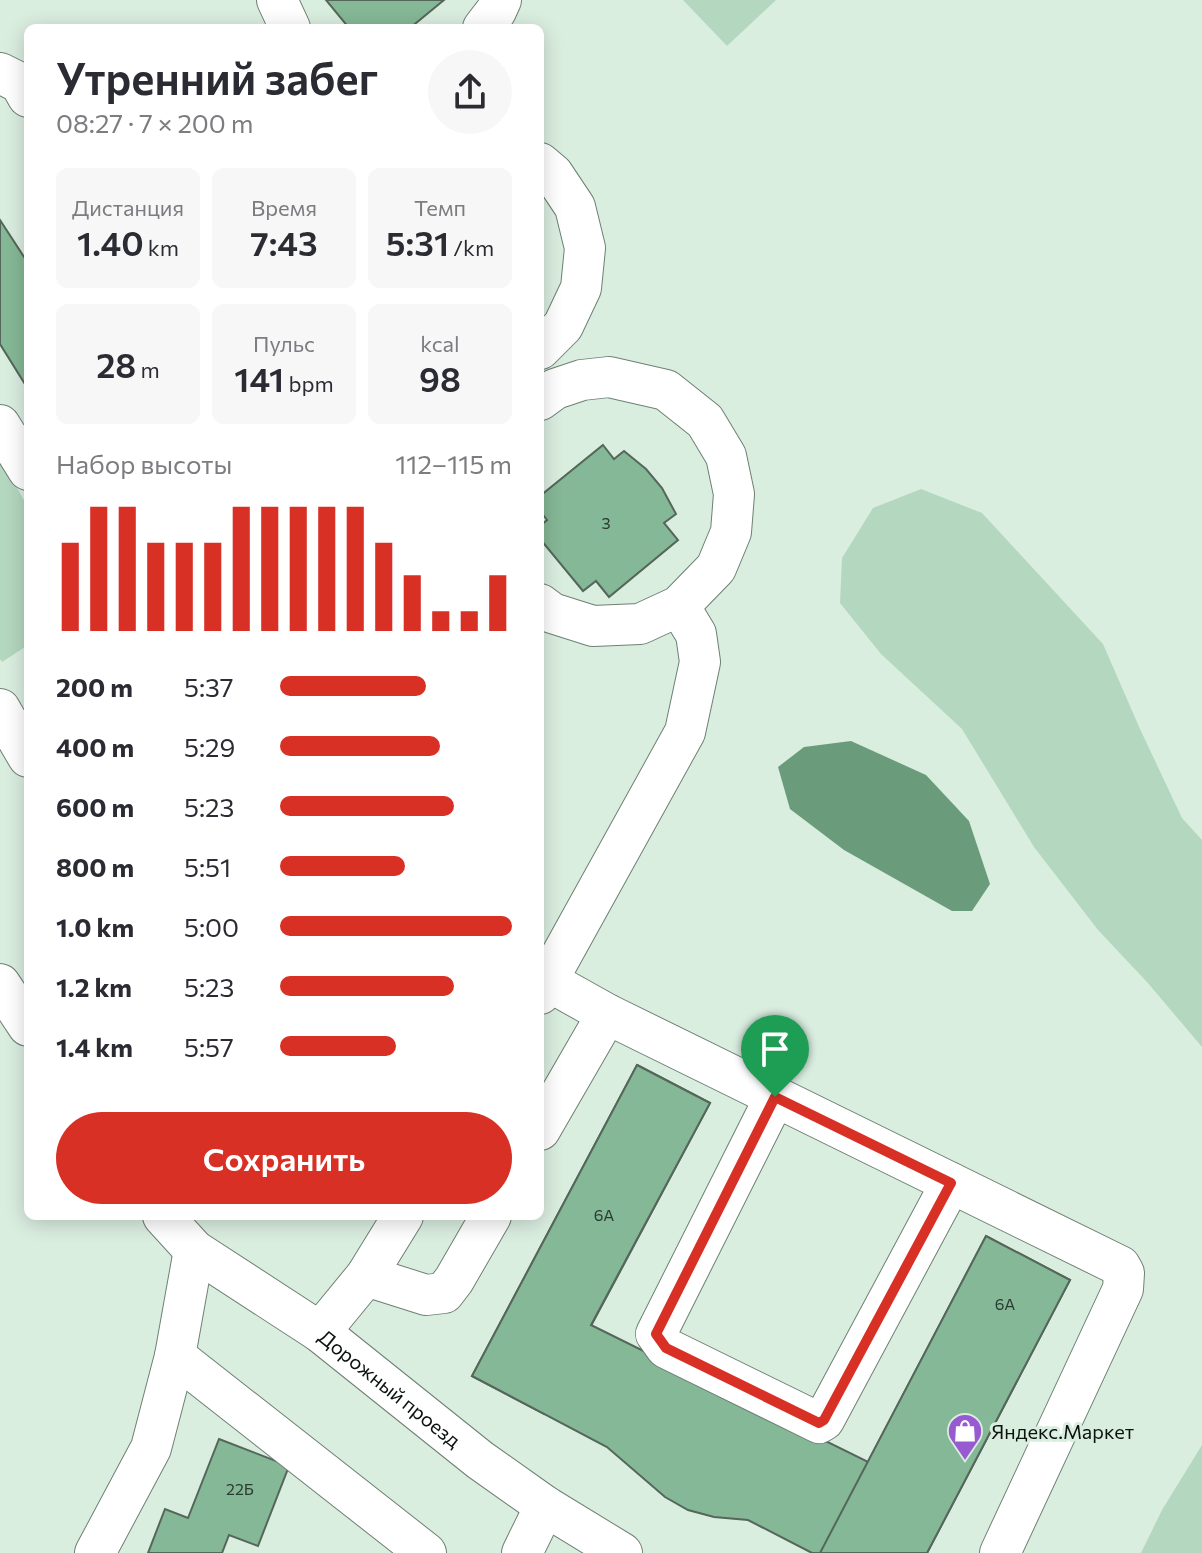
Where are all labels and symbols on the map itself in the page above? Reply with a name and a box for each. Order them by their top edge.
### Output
house number: 3 [601,513,611,532]
pin [741,1015,809,1097]
house number: 6А [594,1205,614,1224]
house number: 6А [995,1294,1015,1313]
street label: Дорожный проезд [314,1324,466,1452]
shop icon: Яндекс.Маркет [946,1412,984,1462]
place label: Яндекс.Маркет [991,1419,1134,1443]
house number: 22Б [226,1479,254,1498]

